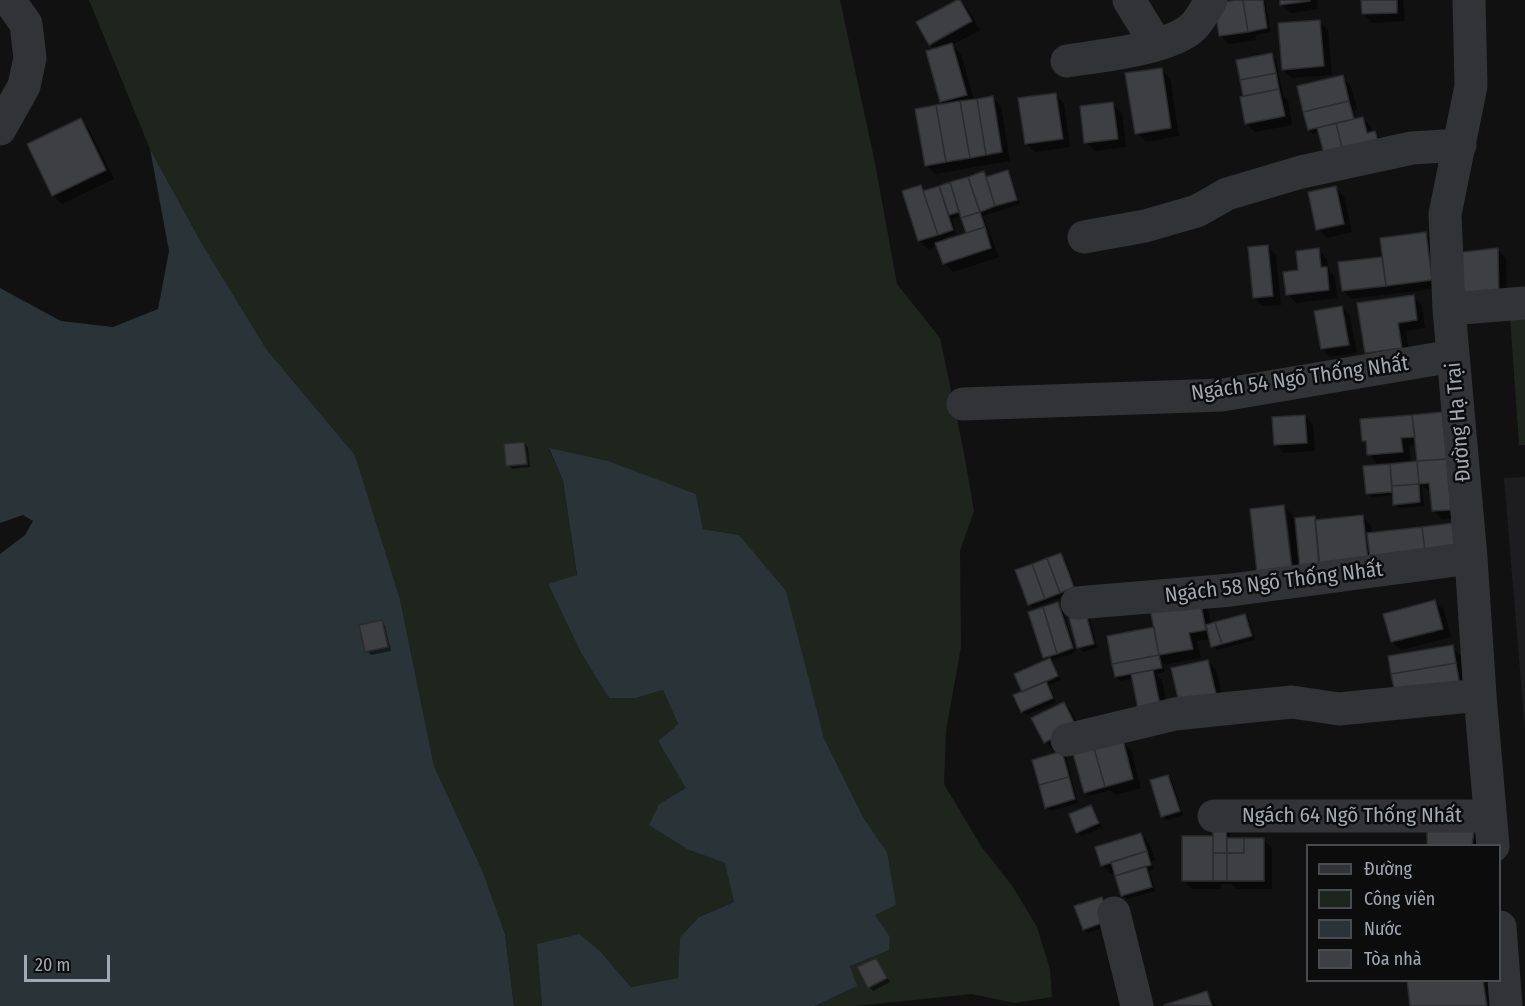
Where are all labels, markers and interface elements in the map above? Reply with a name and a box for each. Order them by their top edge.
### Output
street label: Ngách 54 Ngõ Thống Nhất [1190,351,1410,407]
street label: Đường Hạ Trại [1441,361,1477,483]
street label: Ngách 58 Ngõ Thống Nhất [1164,557,1384,609]
street label: Ngách 64 Ngõ Thống Nhất [1242,803,1462,829]
legend [1306,844,1501,982]
text: Đường [1364,858,1412,880]
text: Công viên [1364,888,1435,910]
text: Nước [1364,918,1402,940]
scale bar [27,943,112,981]
text: Tòa nhà [1364,948,1422,970]
text: 20 m [35,954,70,976]

